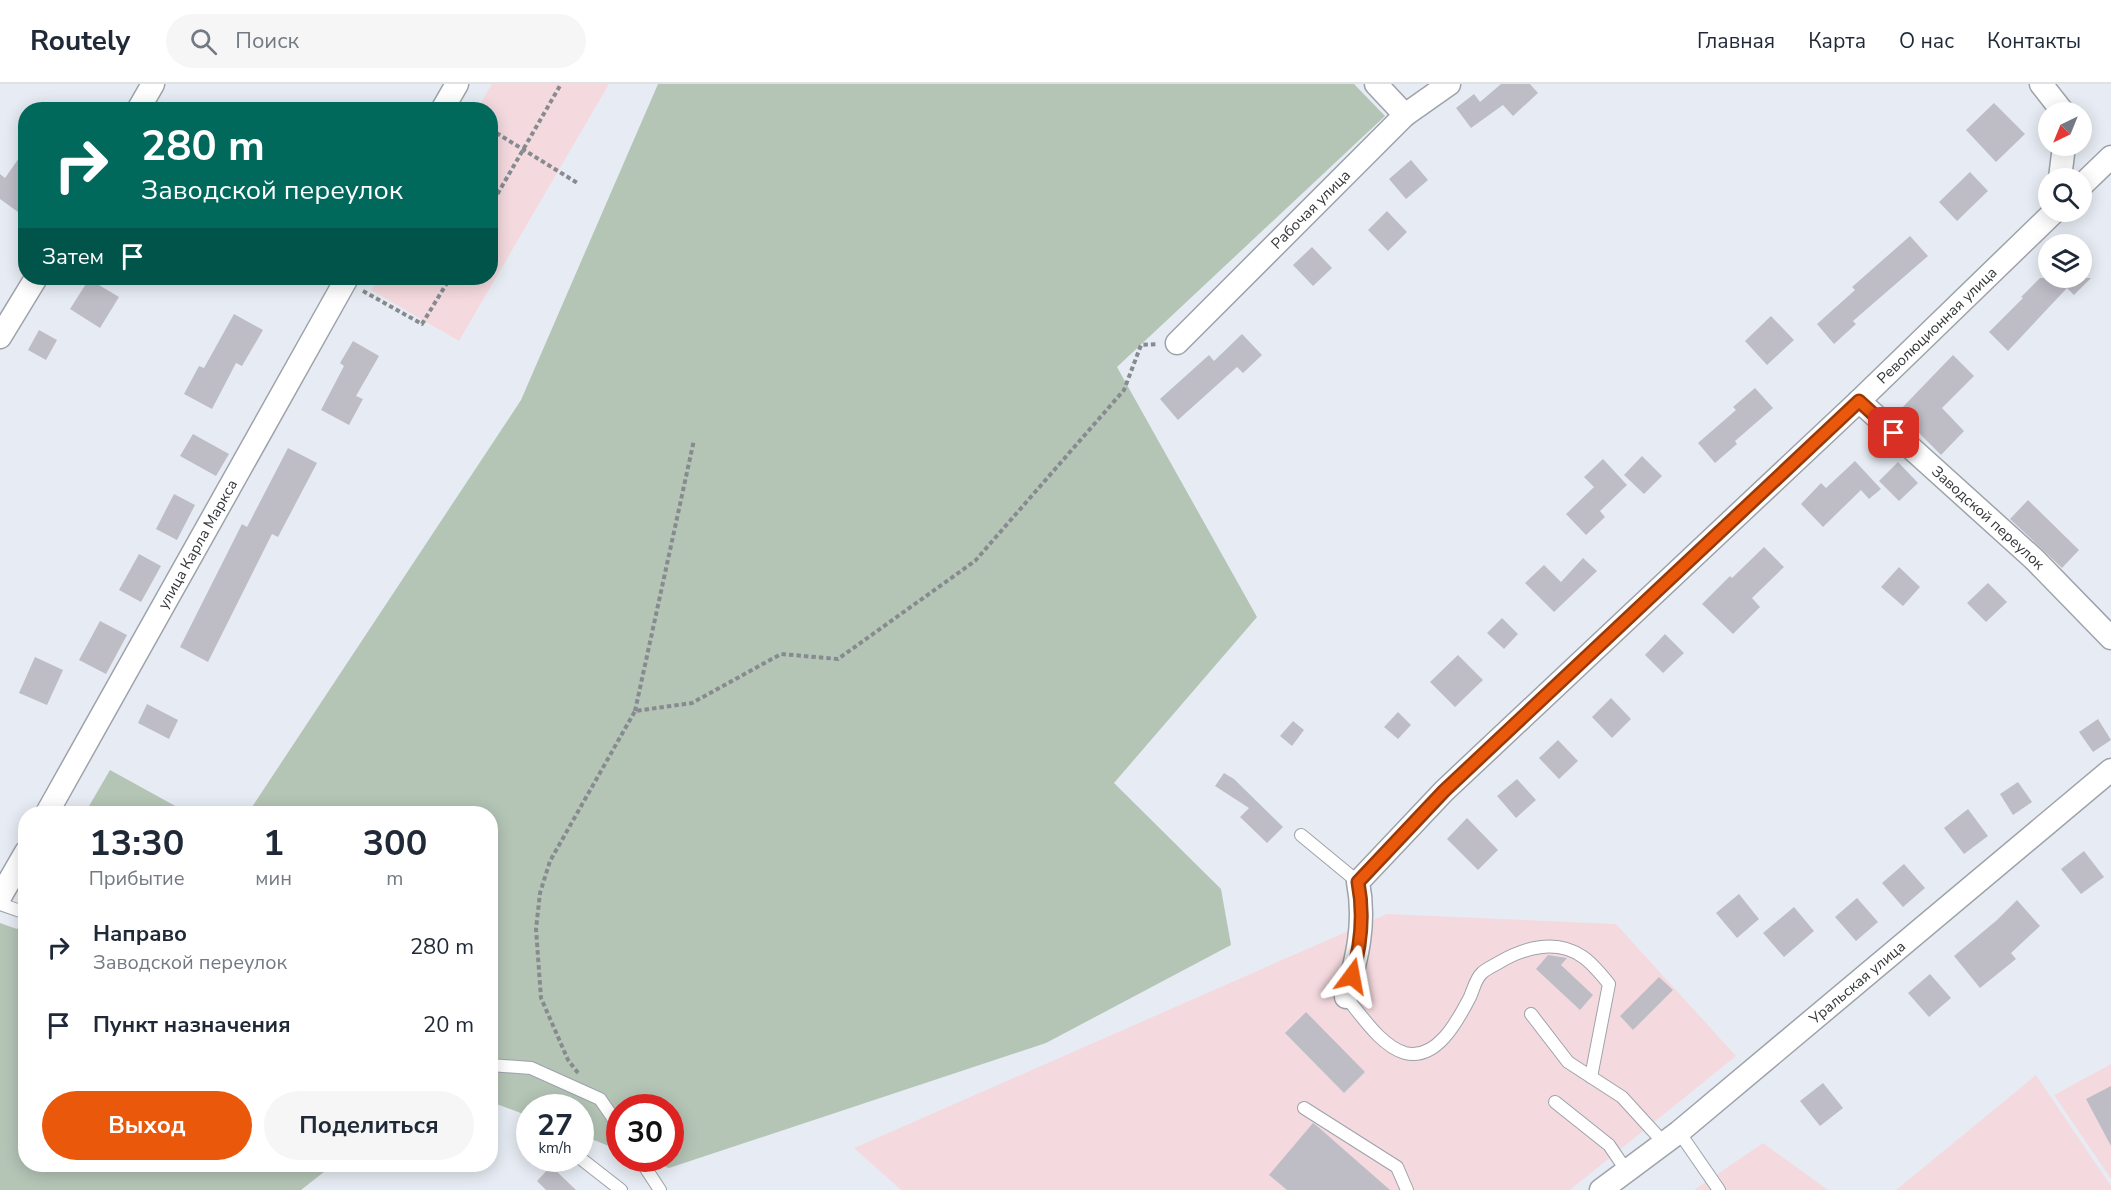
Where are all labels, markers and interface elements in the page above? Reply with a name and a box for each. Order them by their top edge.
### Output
search box [166,14,586,68]
text: Routely [30,22,130,60]
icon: search [187,25,220,58]
text: Поиск [235,26,299,56]
text: Главная [1697,27,1775,55]
text: Карта [1808,27,1866,55]
text: О нас [1899,27,1954,55]
text: Контакты [1987,27,2081,55]
north arrow [2038,102,2092,156]
map controls [2038,102,2092,288]
text: 280 m [141,118,265,175]
icon: right [42,126,120,204]
street label: Рабочая улица [1267,165,1355,253]
button: search [2038,168,2092,222]
text: Заводской переулок [141,172,403,209]
button: layers [2038,234,2092,288]
icon: arrive [116,240,149,273]
text: Затем [42,242,104,272]
street label: Революционная улица [1873,263,2001,388]
pin [1868,407,1919,458]
icon: arrive [1877,416,1910,449]
street label: Заводской переулок [1927,461,2049,574]
street label: улица Карла Маркса [153,476,242,613]
text: 13:30 [89,819,184,868]
text: 1 [263,819,284,868]
text: 300 [363,819,427,868]
text: Прибытие [89,865,185,892]
text: мин [255,865,292,892]
text: m [386,865,403,892]
text: Направо [93,919,187,949]
icon: right [42,931,75,964]
text: 280 m [410,932,474,962]
street label: Уральская улица [1804,936,1910,1029]
position arrow [1320,944,1384,1008]
text: Заводской переулок [93,949,287,976]
icon: arrive [42,1009,75,1042]
text: Пункт назначения [93,1010,291,1040]
text: 20 m [423,1010,474,1040]
button: Выход [42,1091,252,1160]
button: Поделиться [264,1091,474,1160]
speed limit sign: 30 [606,1094,684,1172]
text: 27 [537,1105,573,1146]
text: km/h [538,1138,572,1158]

